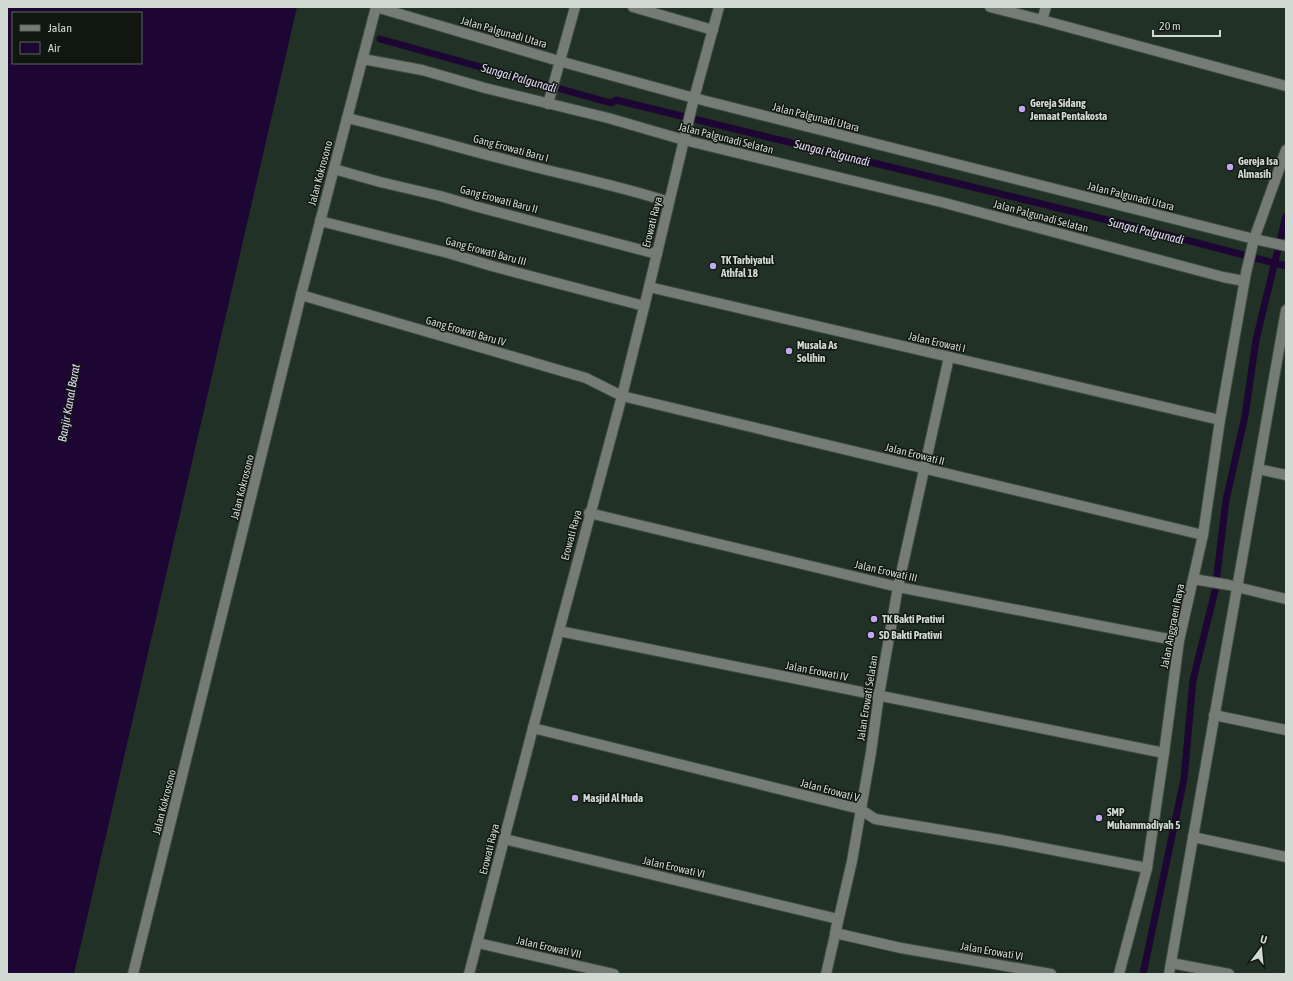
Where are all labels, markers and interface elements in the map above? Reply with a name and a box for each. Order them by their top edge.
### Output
legend [12,12,142,64]
scale bar [1153,12,1220,38]
street label: Jalan Palgunadi Utara [459,14,549,50]
text: 20 m [1159,19,1181,33]
text: Jalan [48,21,72,35]
text: Air [48,41,61,55]
water label: Sungai Palgunadi [479,60,558,95]
place label: Gereja Sidang Jemaat Pentakosta [1029,97,1107,122]
street label: Jalan Palgunadi Utara [771,100,861,134]
marker: Gereja Sidang Jemaat Pentakosta [1017,104,1027,114]
street label: Jalan Palgunadi Selatan [677,120,775,156]
street label: Gang Erowati Baru I [472,132,550,164]
water label: Sungai Palgunadi [792,137,872,169]
street label: Jalan Kokrosono [306,139,334,207]
place label: Gereja Isa Almasih [1237,155,1278,180]
marker: Gereja Isa Almasih [1225,162,1235,172]
street label: Jalan Palgunadi Utara [1086,179,1176,213]
street label: Gang Erowati Baru II [459,183,539,215]
street label: Erowati Raya [640,195,664,249]
street label: Jalan Palgunadi Selatan [992,198,1090,234]
water label: Sungai Palgunadi [1106,215,1186,247]
street label: Gang Erowati Baru III [444,234,528,268]
place label: TK Tarbiyatul Athfal 18 [720,254,775,279]
marker: TK Tarbiyatul Athfal 18 [708,261,718,271]
street label: Gang Erowati Baru IV [425,314,508,348]
street label: Jalan Erowati I [907,330,967,354]
place label: Musala As Solihin [797,339,838,364]
marker: Musala As Solihin [784,346,794,356]
water label: Banjir Kanal Barat [55,362,83,443]
street label: Jalan Erowati II [884,441,946,467]
street label: Jalan Kokrosono [228,453,256,521]
street label: Erowati Raya [558,508,584,562]
street label: Jalan Erowati III [854,558,918,584]
street label: Jalan Anggraeni Raya [1158,583,1186,669]
place label: TK Bakti Pratiwi [882,613,945,625]
marker: TK Bakti Pratiwi [869,614,879,624]
place label: SD Bakti Pratiwi [879,629,942,641]
marker: SD Bakti Pratiwi [866,630,876,640]
street label: Jalan Erowati Selatan [854,654,880,742]
street label: Jalan Erowati IV [785,659,850,683]
street label: Jalan Kokrosono [150,768,178,836]
street label: Jalan Erowati V [799,776,861,804]
place label: Masjid Al Huda [583,792,643,804]
marker: Masjid Al Huda [570,793,580,803]
place label: SMP Muhammadiyah 5 [1107,806,1180,831]
marker: SMP Muhammadiyah 5 [1094,813,1104,823]
street label: Erowati Raya [477,822,501,876]
street label: Jalan Erowati VI [642,854,706,880]
north arrow [1241,929,1281,969]
text: U [1259,933,1269,946]
street label: Jalan Erowati VII [515,934,583,960]
street label: Jalan Erowati VI [960,940,1024,962]

